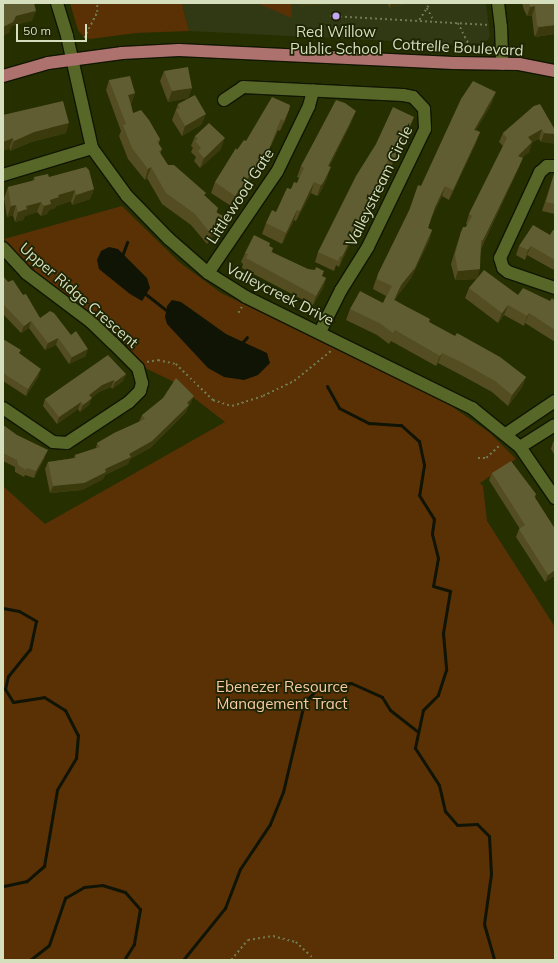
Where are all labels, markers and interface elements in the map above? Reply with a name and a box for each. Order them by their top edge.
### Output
marker: Red Willow Public School [331,11,341,21]
scale bar [18,16,89,42]
place label: Red Willow Public School [290,22,382,57]
text: 50 m [23,23,51,38]
street label: Cottrelle Boulevard [392,35,524,59]
street label: Valleystream Circle [342,123,416,249]
street label: Littlewood Gate [203,145,277,247]
street label: Upper Ridge Crescent [16,239,142,351]
street label: Valleycreek Drive [223,259,337,329]
park label: Ebenezer Resource Management Tract [216,677,348,712]

